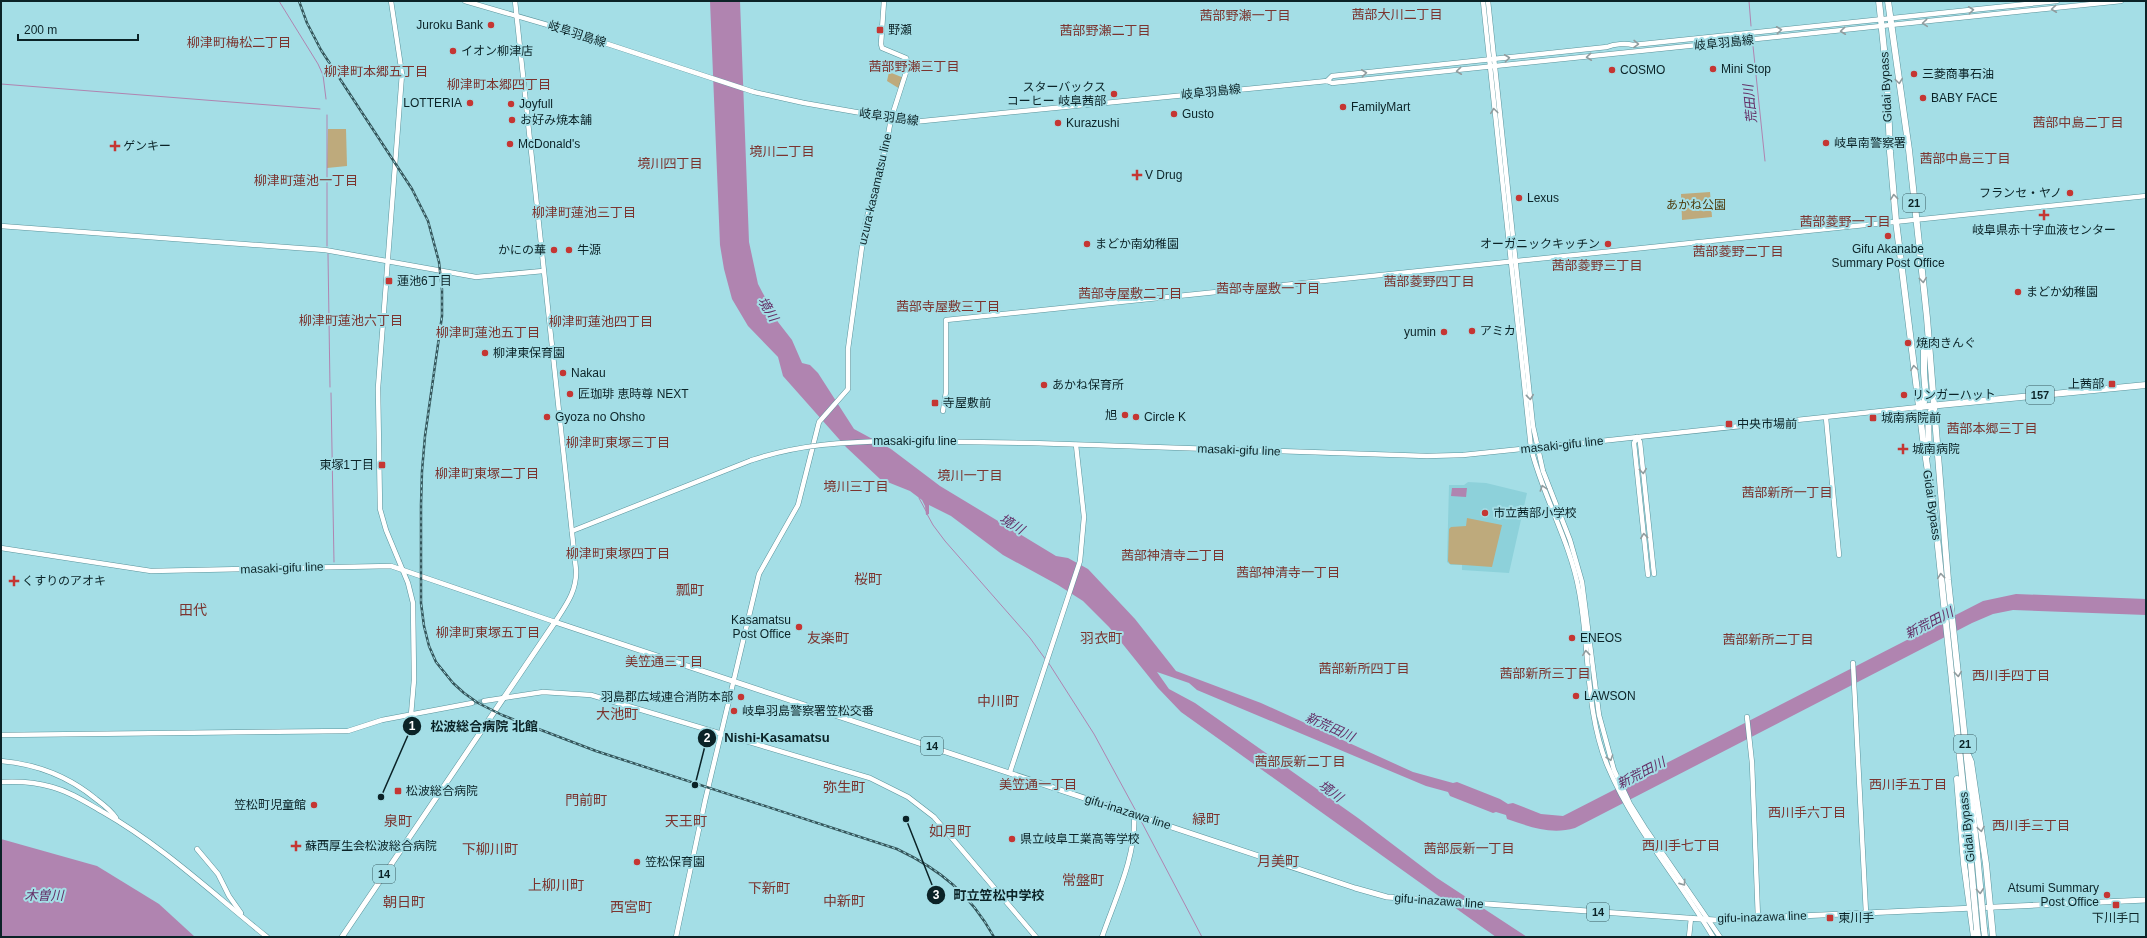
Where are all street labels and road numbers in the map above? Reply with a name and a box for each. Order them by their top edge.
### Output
street label: 岐阜羽島線 [546,18,608,50]
street label: 岐阜羽島線 [1693,33,1755,53]
street label: Gidai Bypass [1877,51,1895,123]
street label: 岐阜羽島線 [1180,82,1242,102]
street label: 岐阜羽島線 [858,106,920,128]
street label: uzura-kasamatsu line [855,132,895,246]
road number: 21 [1903,194,1925,212]
road number: 157 [2026,386,2054,404]
street label: masaki-gifu line [873,434,957,448]
street label: masaki-gifu line [1520,434,1605,456]
street label: masaki-gifu line [1197,442,1281,458]
street label: Gidai Bypass [1920,469,1944,541]
street label: masaki-gifu line [240,560,324,576]
road number: 21 [1954,735,1976,753]
road number: 14 [921,737,943,755]
street label: Gidai Bypass [1956,791,1978,863]
street label: gifu-inazawa line [1083,792,1173,833]
road number: 14 [373,865,395,883]
street label: gifu-inazawa line [1394,891,1484,911]
road number: 14 [1587,903,1609,921]
street label: gifu-inazawa line [1717,908,1807,926]

